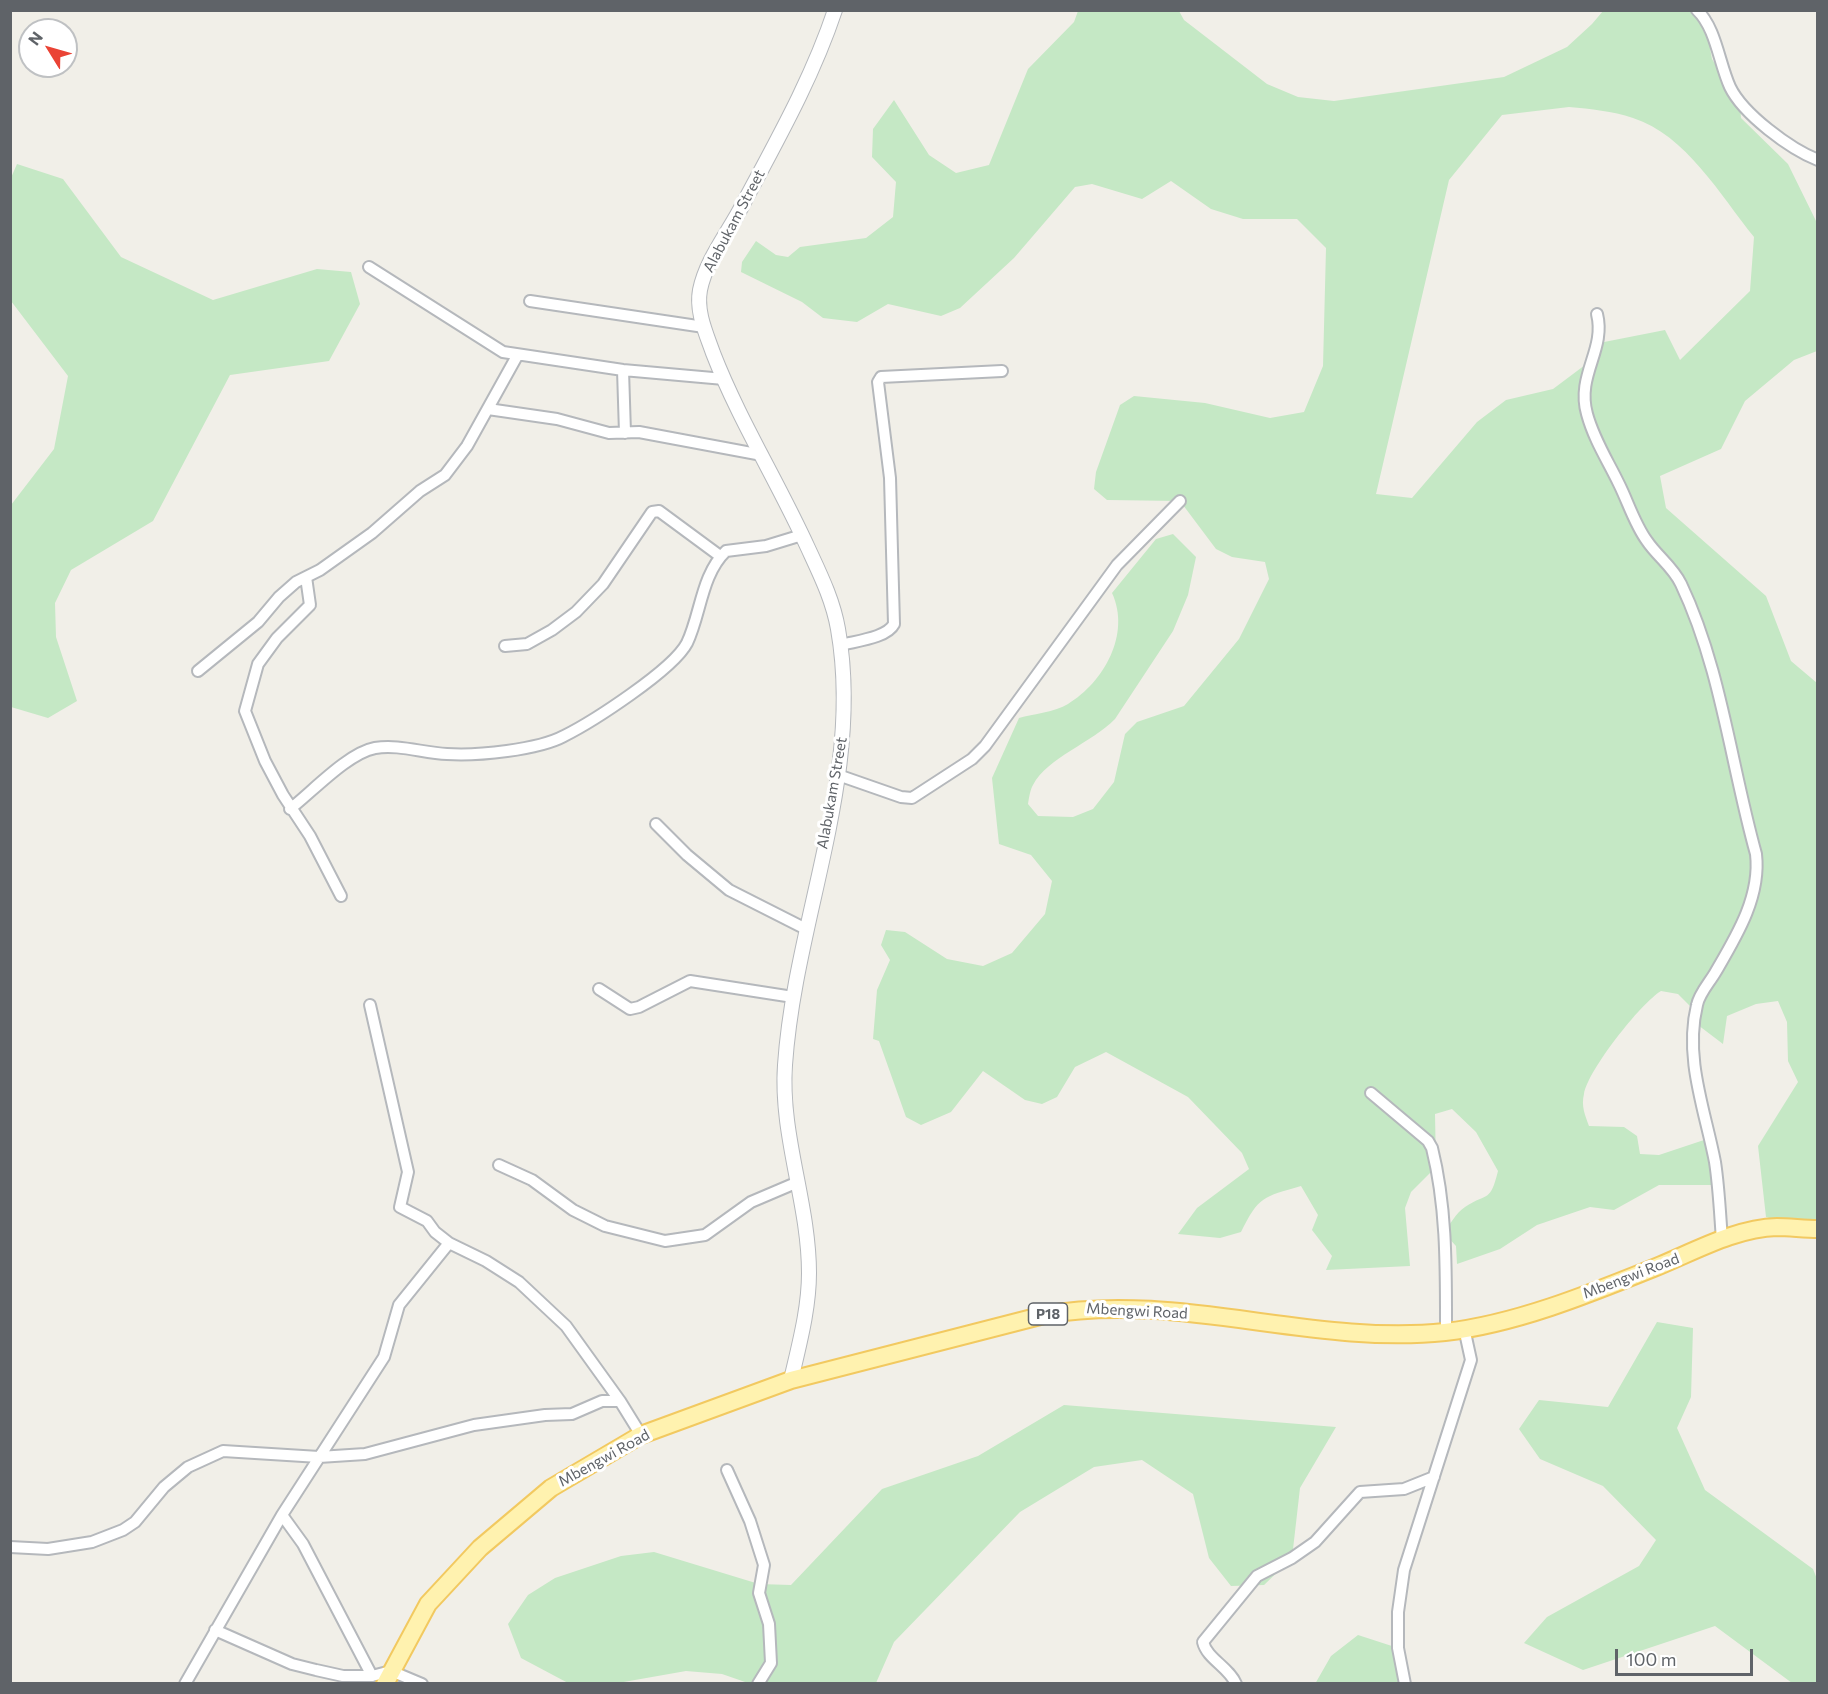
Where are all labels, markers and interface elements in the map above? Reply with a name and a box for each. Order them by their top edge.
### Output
north arrow [18,18,78,78]
text: N [24,28,46,49]
street label: Alabukam Street [699,167,769,275]
street label: Alabukam Street [813,736,851,850]
street label: Mbengwi Road [1580,1249,1682,1303]
street label: Mbengwi Road [1086,1299,1188,1323]
road number: P18 [1028,1303,1068,1325]
street label: Mbengwi Road [555,1425,653,1491]
scale bar [1618,1637,1756,1675]
text: 100 m [1626,1648,1676,1670]

